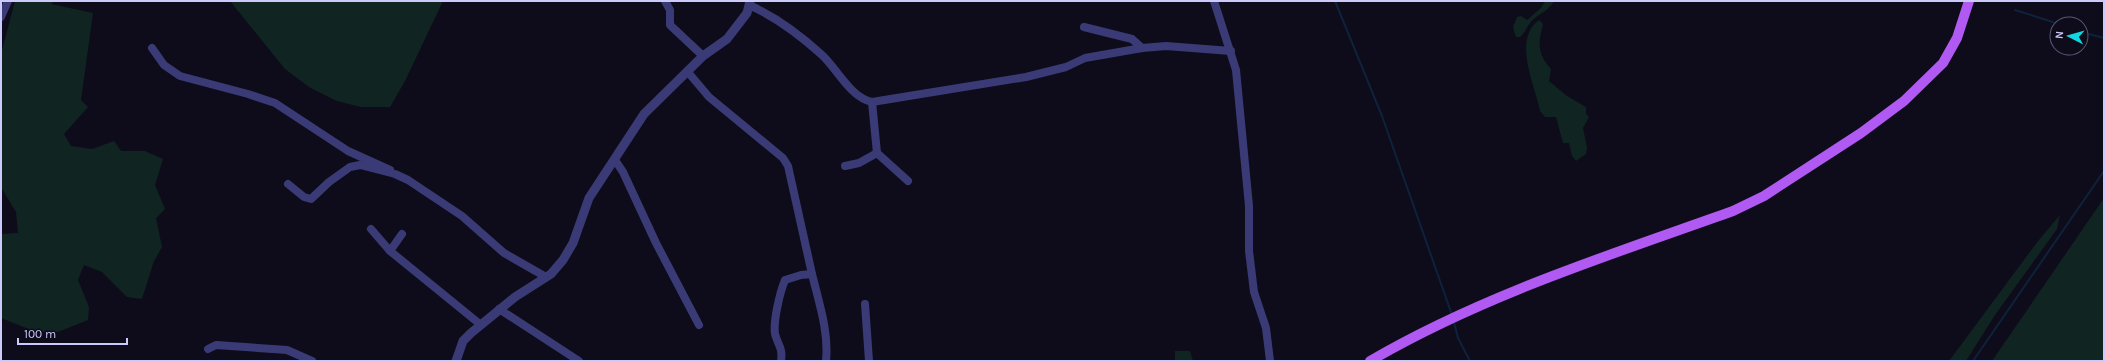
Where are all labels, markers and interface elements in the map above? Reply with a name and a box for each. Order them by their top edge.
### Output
north arrow [2049,16,2089,56]
text: N [2053,30,2066,40]
scale bar [18,320,127,346]
text: 100 m [24,327,56,341]

